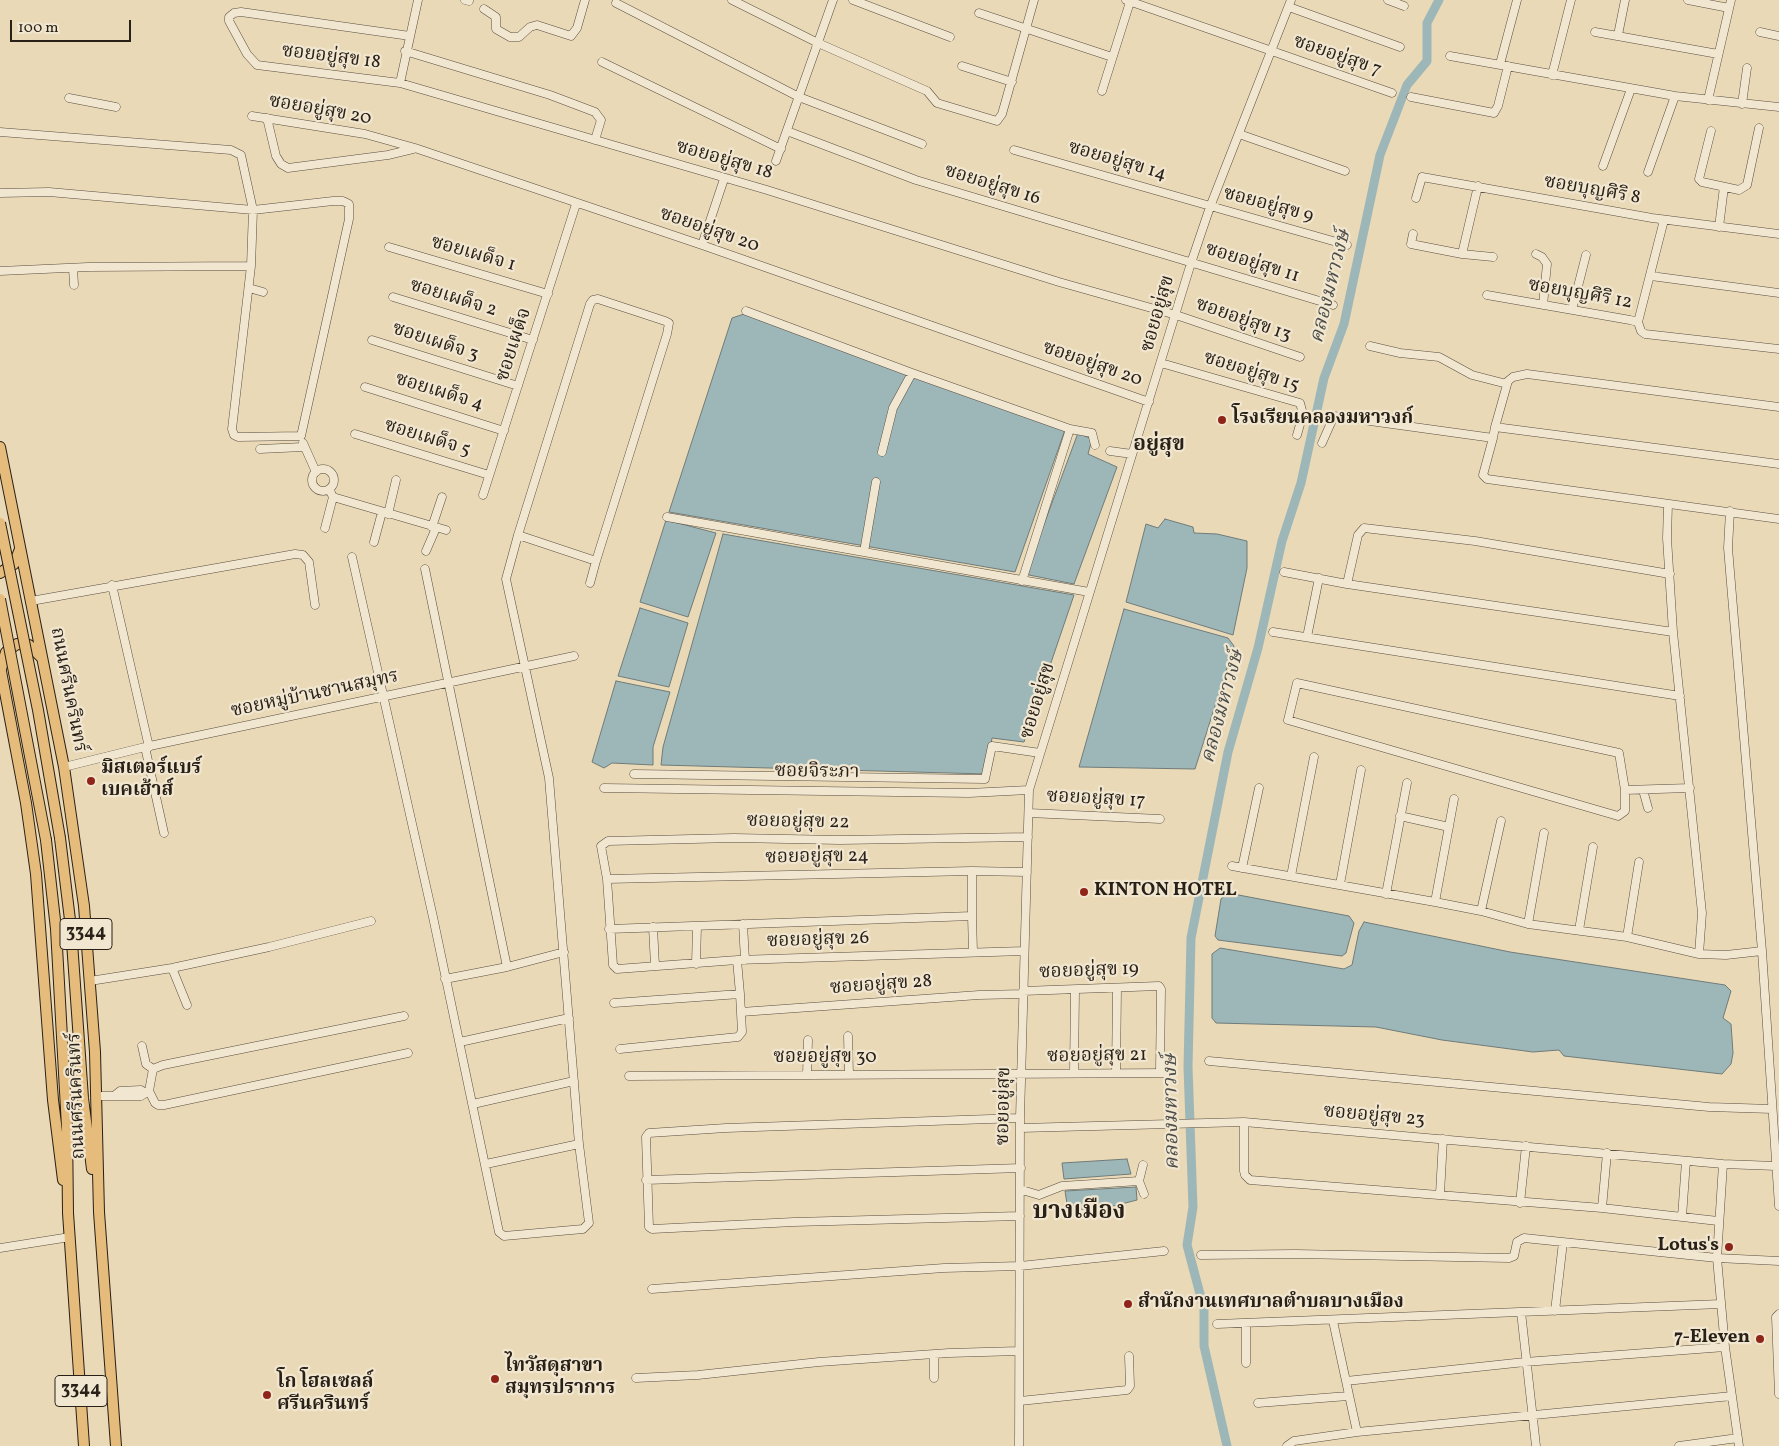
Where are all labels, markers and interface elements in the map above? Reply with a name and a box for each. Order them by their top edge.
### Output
scale bar [12,10,134,42]
text: 100 m [18,18,58,39]
street label: ซอยอยู่สุข 7 [1290,31,1384,83]
street label: ซอยอยู่สุข 18 [280,41,382,75]
street label: ซอยอยู่สุข 20 [267,91,373,131]
street label: ซอยอยู่สุข 18 [673,136,775,186]
street label: ซอยอยู่สุข 14 [1065,137,1169,187]
street label: ซอยอยู่สุข 16 [941,161,1043,211]
street label: ซอยบุญศิริ 8 [1542,171,1642,211]
street label: ซอยอยู่สุข 9 [1220,183,1316,229]
street label: ซอยอยู่สุข 20 [656,203,762,259]
water label: คลองมหาวงษ์ [1306,228,1358,346]
street label: ซอยเผด็จ 1 [428,232,518,278]
street label: ซอยอยู่สุข 11 [1202,239,1302,289]
street label: ซอยอยู่สุข [1137,273,1181,355]
street label: ซอยเผด็จ 2 [407,275,499,323]
street label: ซอยบุญศิริ 12 [1526,275,1634,315]
street label: ซอยอยู่สุข 13 [1192,294,1294,348]
street label: ซอยเผด็จ [492,305,538,385]
street label: ซอยเผด็จ 3 [389,318,481,368]
street label: ซอยอยู่สุข 20 [1039,337,1145,393]
street label: ซอยอยู่สุข 15 [1200,348,1302,398]
street label: ซอยเผด็จ 4 [392,369,486,417]
place label: โรงเรียนคลองมหาวงก์ [1232,409,1413,431]
marker: โรงเรียนคลองมหาวงก์ [1216,414,1228,426]
street label: ซอยเผด็จ 5 [381,415,473,463]
district label: อยู่สุข [1133,433,1185,459]
street label: ถนนศรีนครินทร์ [44,626,90,754]
water label: คลองมหาวงษ์ [1197,648,1251,766]
street label: ซอยอยู่สุข [1017,660,1061,742]
street label: ซอยหมู่บ้านชานสมุทร [229,666,401,724]
place label: มิสเตอร์แบร์ เบคเฮ้าส์ [101,759,201,803]
street label: ซอยจิระภา [774,761,860,785]
marker: มิสเตอร์แบร์ เบคเฮ้าส์ [85,775,97,787]
street label: ซอยอยู่สุข 17 [1046,786,1146,814]
street label: ซอยอยู่สุข 22 [746,811,850,835]
street label: ซอยอยู่สุข 24 [765,846,869,870]
place label: KINTON HOTEL [1094,881,1237,903]
marker: KINTON HOTEL [1078,886,1090,898]
road number: 3344 [60,919,112,950]
street label: ซอยอยู่สุข 26 [766,928,870,954]
street label: ซอยอยู่สุข 19 [1039,959,1139,985]
street label: ซอยอยู่สุข 28 [829,971,933,1001]
street label: ถนนศรีนครินทร์ [64,1032,92,1160]
street label: ซอยอยู่สุข 21 [1047,1045,1147,1069]
street label: ซอยอยู่สุข 30 [773,1048,877,1070]
water label: คลองมหาวงษ์ [1160,1054,1186,1170]
street label: ซอยอยู่สุข [993,1066,1017,1146]
street label: ซอยอยู่สุข 23 [1322,1101,1426,1133]
district label: บางเมือง [1033,1200,1125,1228]
place label: Lotus's [1658,1236,1719,1258]
marker: Lotus's [1723,1241,1735,1253]
place label: สำนักงานเทศบาลตำบลบางเมือง [1138,1293,1404,1315]
marker: สำนักงานเทศบาลตำบลบางเมือง [1122,1298,1134,1310]
place label: 7-Eleven [1674,1328,1750,1350]
marker: 7-Eleven [1754,1333,1766,1345]
place label: ไทวัสดุสาขา สมุทรปราการ [505,1357,615,1401]
place label: โก โฮลเซลล์ ศรีนครินทร์ [277,1373,374,1417]
marker: ไทวัสดุสาขา สมุทรปราการ [489,1373,501,1385]
road number: 3344 [55,1375,107,1406]
marker: โก โฮลเซลล์ ศรีนครินทร์ [261,1389,273,1401]

